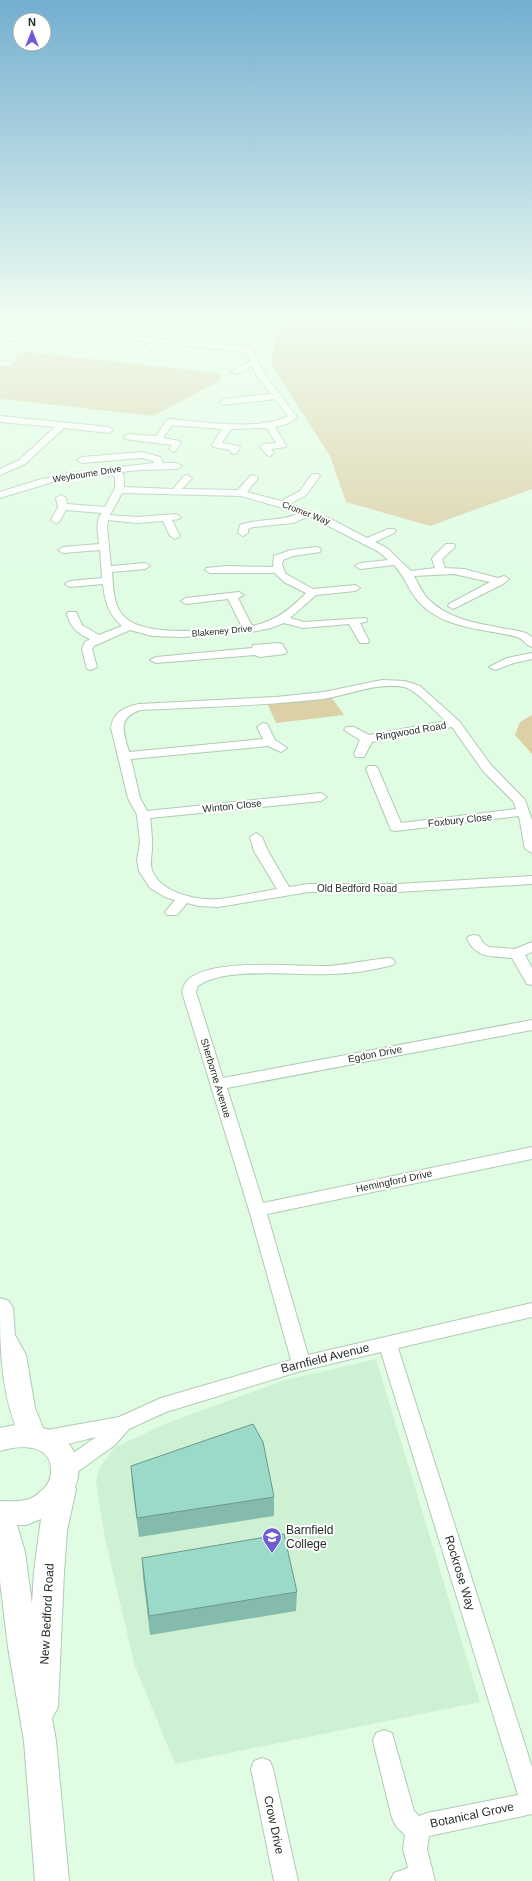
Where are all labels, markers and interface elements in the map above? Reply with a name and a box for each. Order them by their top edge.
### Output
north arrow [12,12,52,52]
text: N [28,16,36,28]
street label: Weybourne Drive [52,464,122,484]
street label: Cromer Way [281,499,332,527]
street label: Blakeney Drive [191,623,253,639]
street label: Ringwood Road [375,719,447,743]
street label: Winton Close [202,797,263,815]
street label: Foxbury Close [427,811,493,829]
street label: Old Bedford Road [317,883,397,894]
street label: Sherborne Avenue [199,1037,233,1120]
street label: Egdon Drive [347,1043,403,1065]
street label: Hemingford Drive [355,1167,434,1194]
street label: Barnfield Avenue [279,1340,371,1376]
place label: Barnfield College [286,1523,333,1551]
school or university icon: Barnfield College [261,1526,283,1554]
street label: Rockrose Way [442,1534,478,1612]
street label: New Bedford Road [37,1563,57,1665]
street label: Crow Drive [261,1795,287,1856]
street label: Botanical Grove [429,1799,516,1831]

